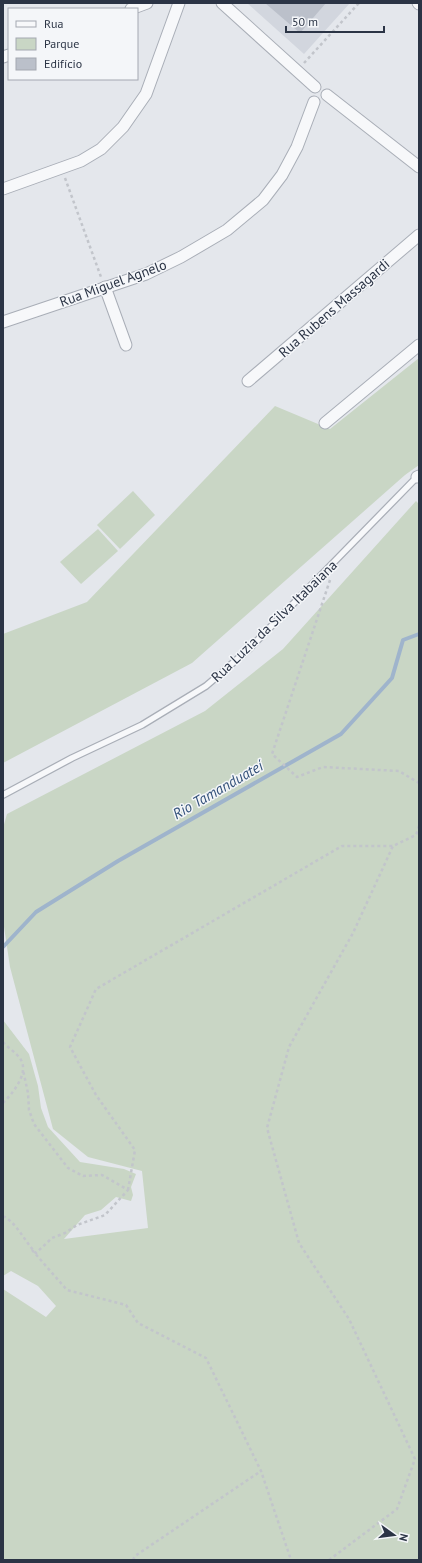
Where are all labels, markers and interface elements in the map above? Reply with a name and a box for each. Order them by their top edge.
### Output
legend [8,8,138,80]
scale bar [286,8,384,34]
text: 50 m [292,14,318,29]
text: Rua [44,16,63,31]
text: Parque [44,36,79,51]
text: Edifício [44,56,82,71]
street label: Rua Miguel Agnelo [57,255,169,311]
street label: Rua Rubens Massagardi [275,255,393,361]
street label: Rua Luzia da Silva Itabaiana [207,556,341,686]
water label: Rio Tamanduateí [169,755,268,823]
north arrow [374,1515,414,1555]
text: N [396,1532,411,1543]

